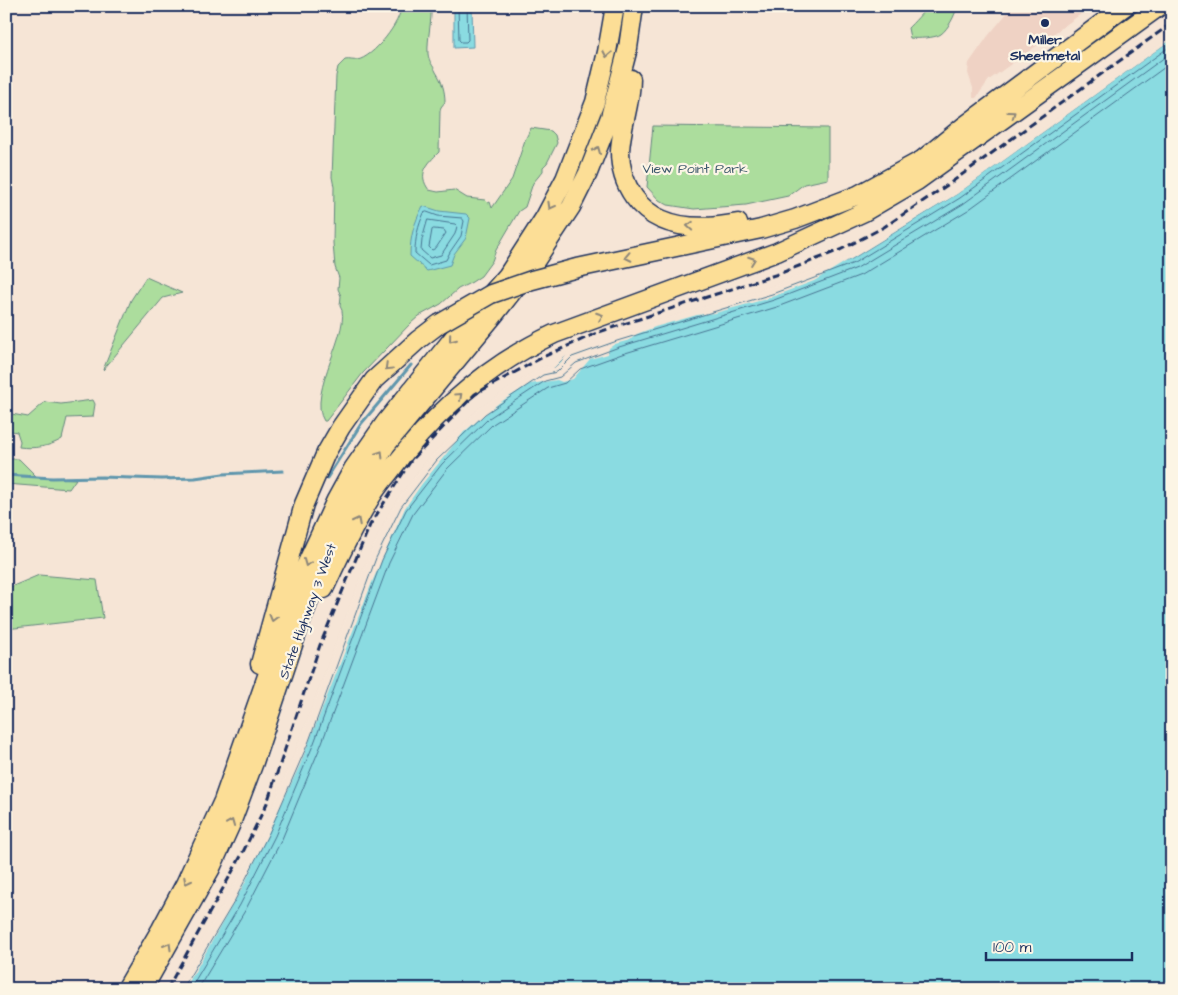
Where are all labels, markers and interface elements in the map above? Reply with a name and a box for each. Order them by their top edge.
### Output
marker: Miller Sheetmetal [1039,17,1051,29]
place label: Miller Sheetmetal [1009,30,1081,66]
one-way arrow [602,50,612,59]
one-way arrow [1006,111,1016,120]
one-way arrow [591,147,601,155]
park label: View Point Park [643,159,748,179]
one-way arrow [547,201,557,210]
one-way arrow [686,220,694,231]
one-way arrow [624,251,633,262]
one-way arrow [747,256,756,266]
one-way arrow [595,312,603,322]
one-way arrow [449,334,458,343]
one-way arrow [385,361,394,370]
one-way arrow [454,392,463,401]
one-way arrow [374,450,384,459]
one-way arrow [351,517,361,526]
street label: State Highway 3 West [274,540,342,682]
one-way arrow [303,558,313,566]
one-way arrow [268,613,279,622]
one-way arrow [225,819,235,828]
one-way arrow [183,876,193,885]
scale bar [986,930,1132,962]
text: 100 m [993,937,1032,958]
one-way arrow [161,943,171,952]

